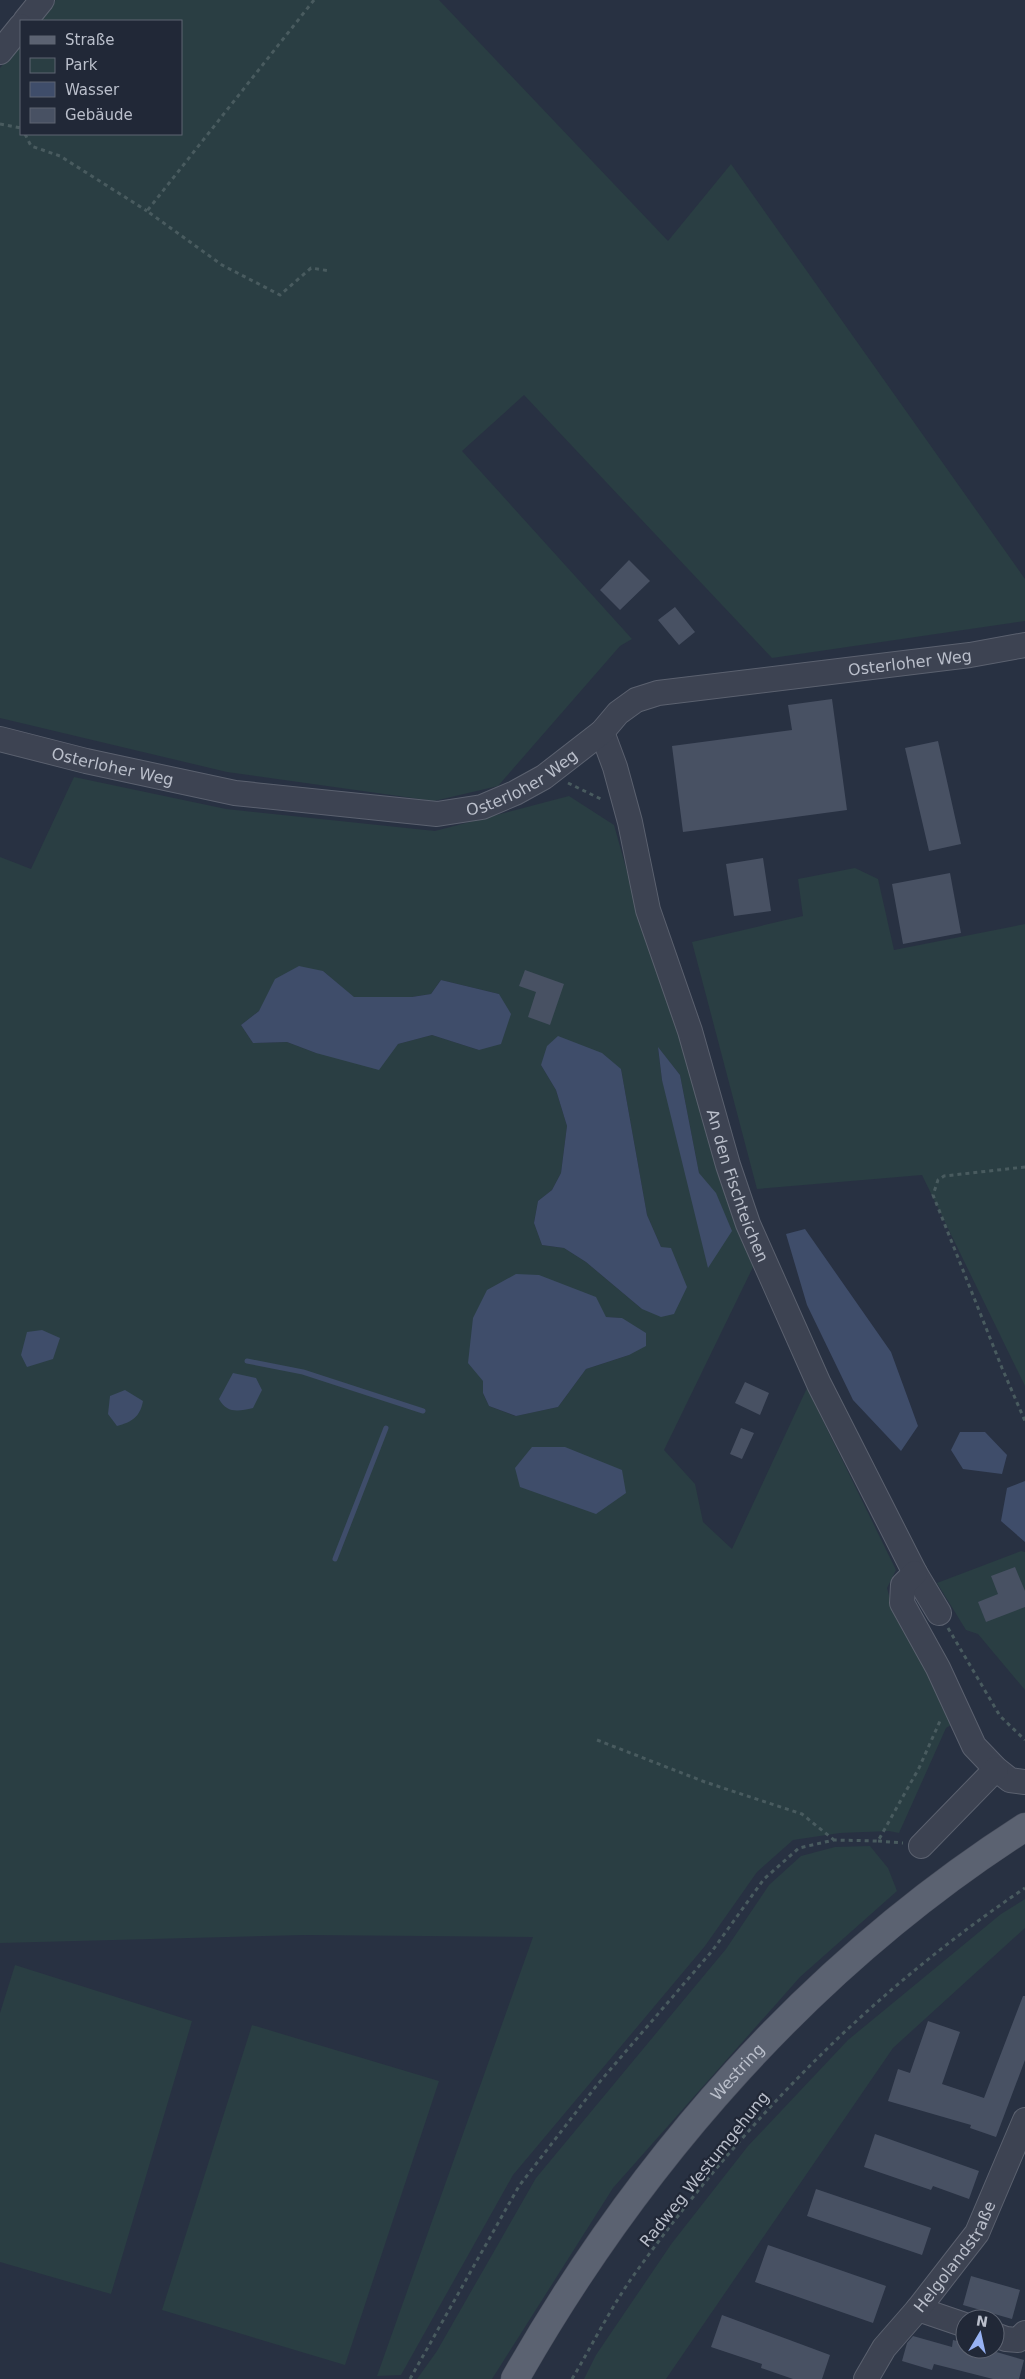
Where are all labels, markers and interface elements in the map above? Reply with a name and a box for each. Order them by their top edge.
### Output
legend [20,20,182,135]
text: Straße [65,31,114,49]
text: Park [65,56,98,74]
text: Wasser [65,81,120,99]
text: Gebäude [65,106,133,124]
street label: Osterloher Weg [847,646,973,680]
street label: Osterloher Weg [50,744,175,790]
street label: Osterloher Weg [465,746,581,819]
street label: An den Fischteichen [703,1107,773,1265]
street label: Westring [707,2039,768,2104]
street label: Radweg Westumgehung [636,2088,773,2251]
street label: Helgolandstraße [910,2198,1000,2316]
north arrow [955,2309,1005,2359]
text: N [975,2312,989,2330]

